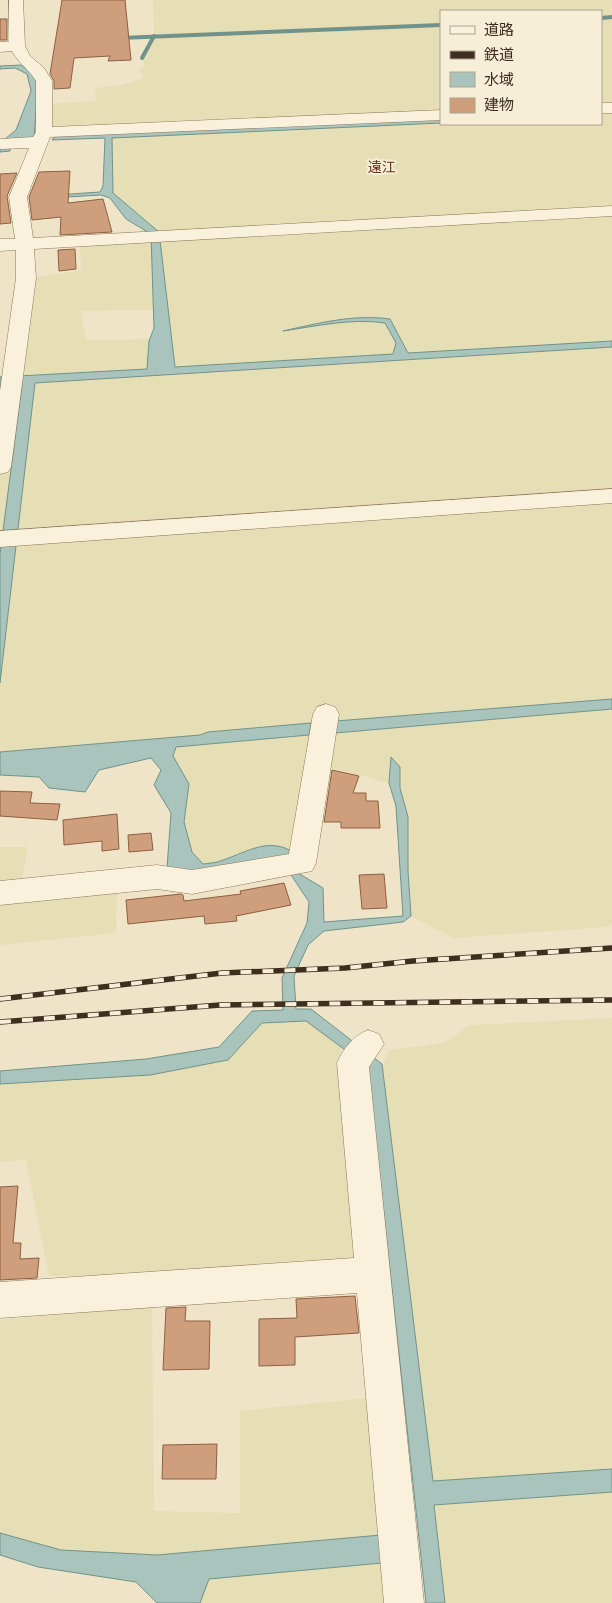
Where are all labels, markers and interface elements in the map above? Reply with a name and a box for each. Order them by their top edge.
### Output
legend [440,10,602,125]
text: 道路 [484,22,514,38]
text: 鉄道 [484,47,514,63]
text: 水域 [484,72,514,88]
text: 建物 [484,97,514,113]
district label: 遠江 [368,159,396,175]

